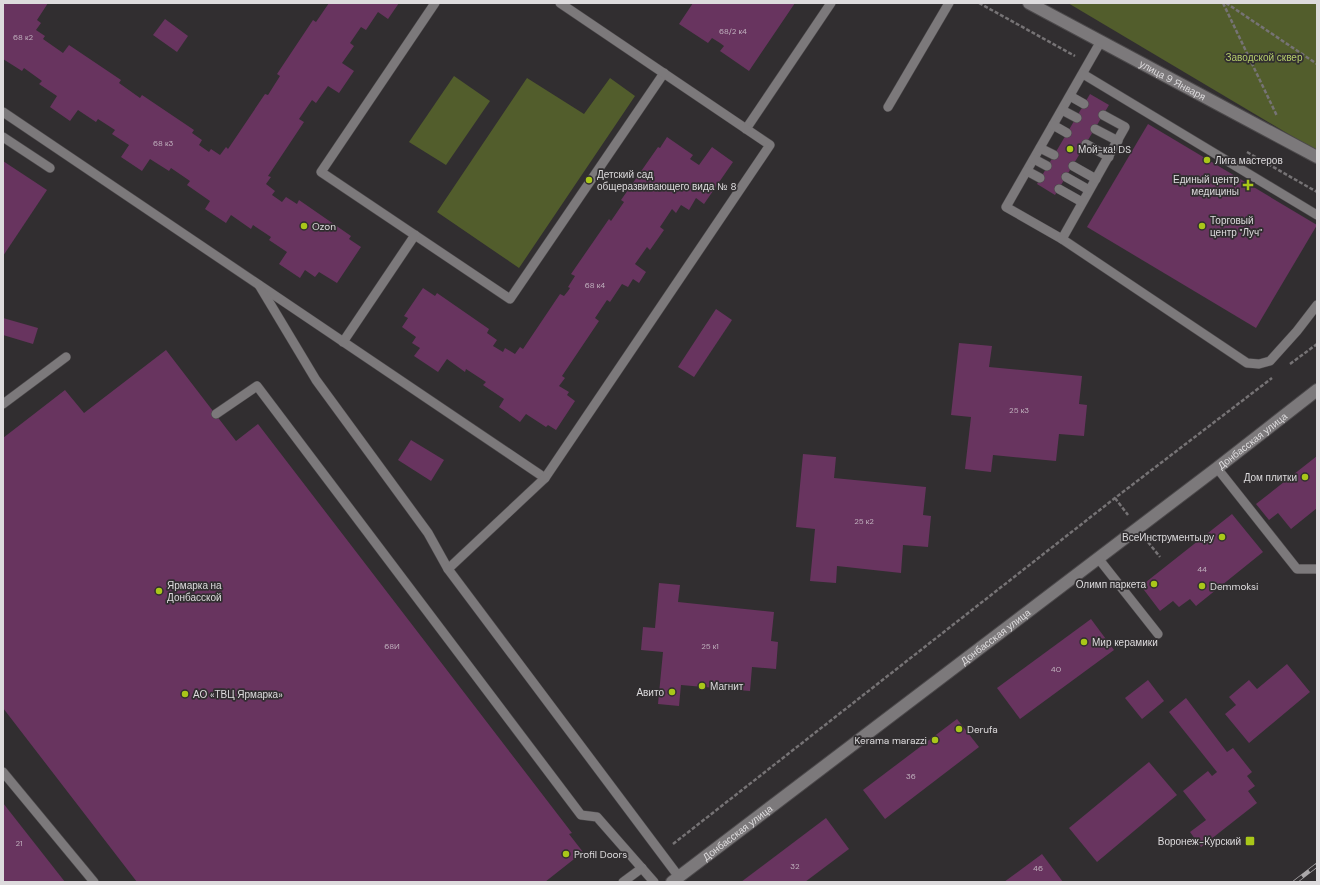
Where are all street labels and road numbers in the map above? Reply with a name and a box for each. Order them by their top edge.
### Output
street label: улица 9 Января [1137,57,1208,103]
street label: Донбасская улица [1215,409,1290,472]
street label: Донбасская улица [958,605,1033,667]
street label: Донбасская улица [700,801,775,863]

